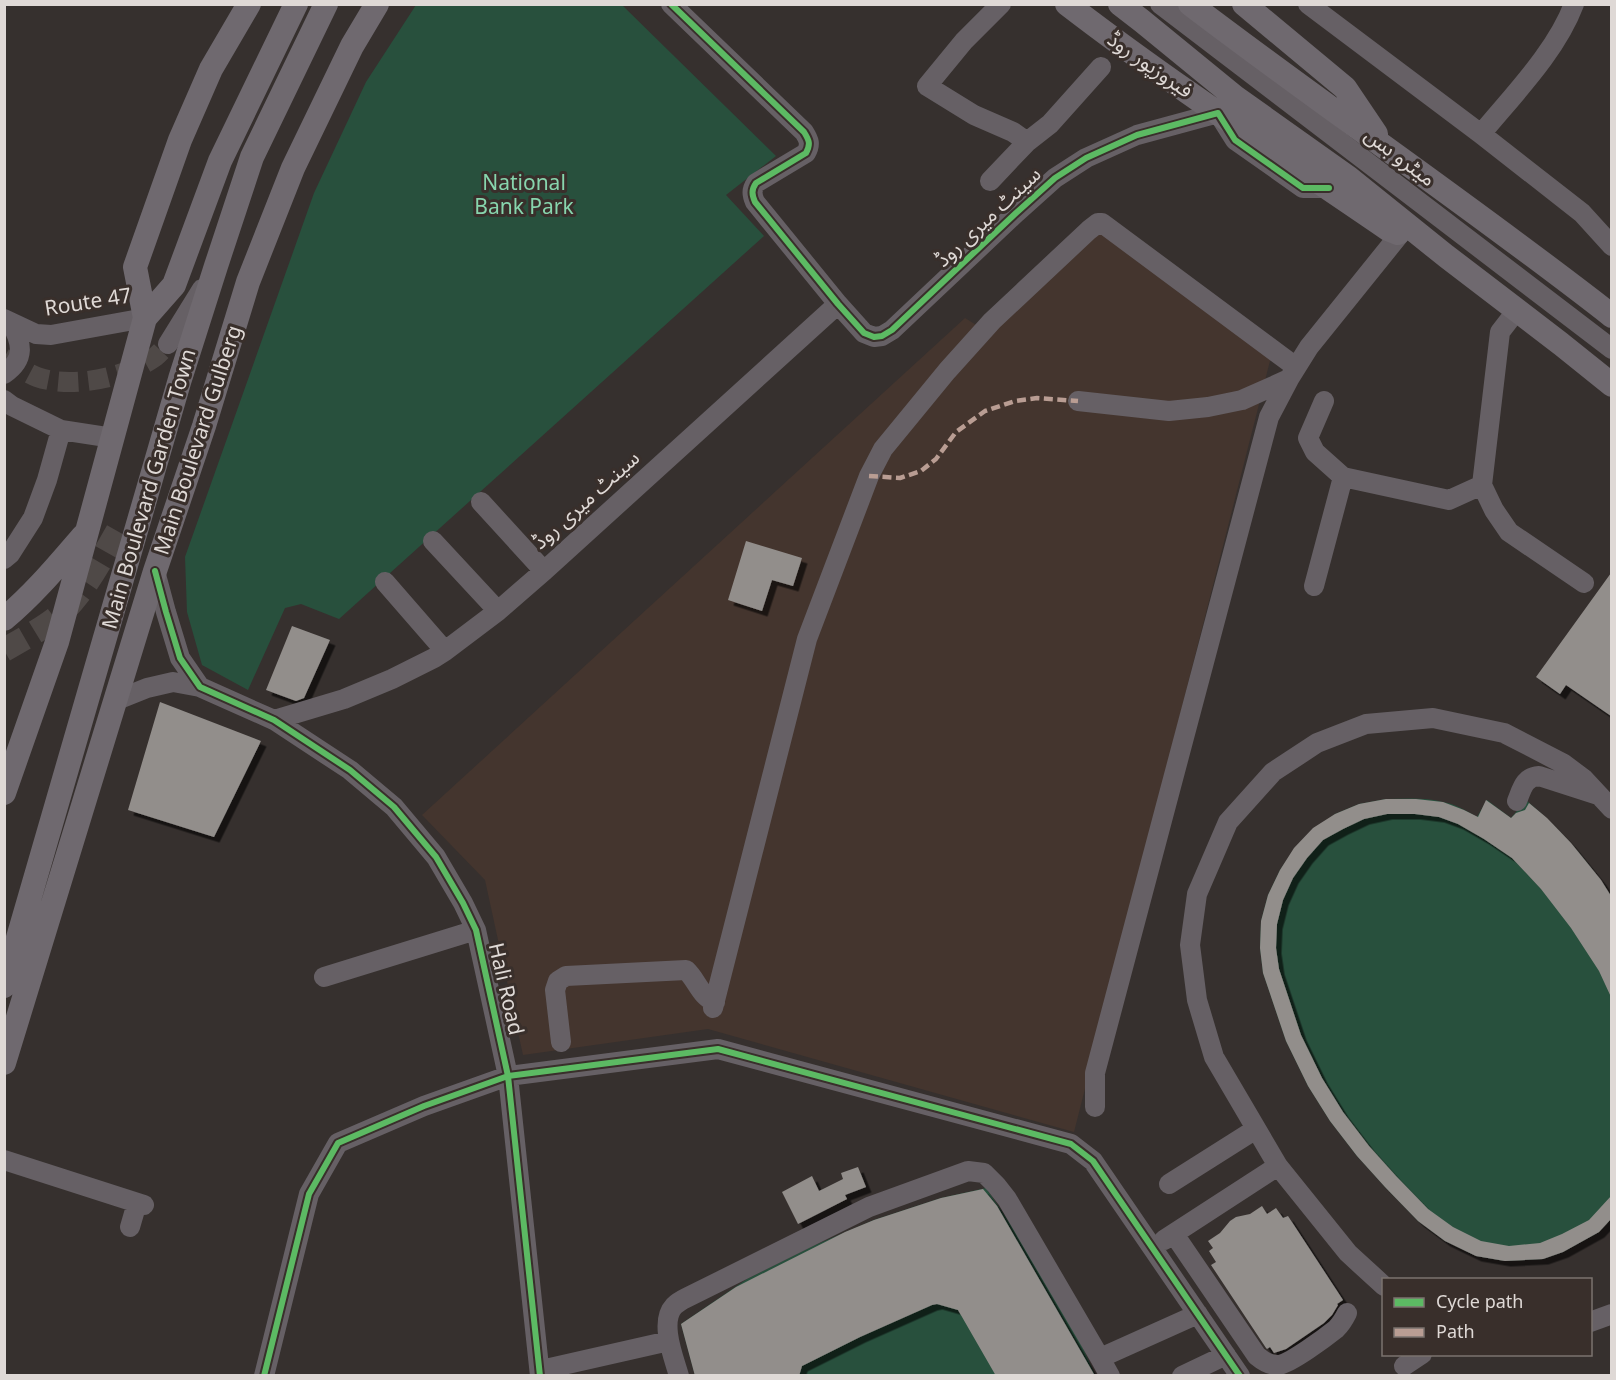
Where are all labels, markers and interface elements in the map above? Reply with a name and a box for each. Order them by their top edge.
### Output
street label: فیروزپور روڈ [1102,24,1199,104]
street label: میٹرو بس [1359,120,1442,192]
street label: سینٹ میری روڈ [928,160,1046,273]
park label: National Bank Park [474,168,575,220]
street label: Route 47 [42,280,133,322]
street label: Main Boulevard Gulberg [147,321,247,558]
street label: Main Boulevard Garden Town [95,345,202,632]
street label: سینٹ میری روڈ [526,443,645,555]
street label: Hali Road [483,940,531,1038]
legend [1382,1278,1592,1356]
text: Cycle path [1436,1289,1523,1313]
text: Path [1436,1319,1475,1343]

